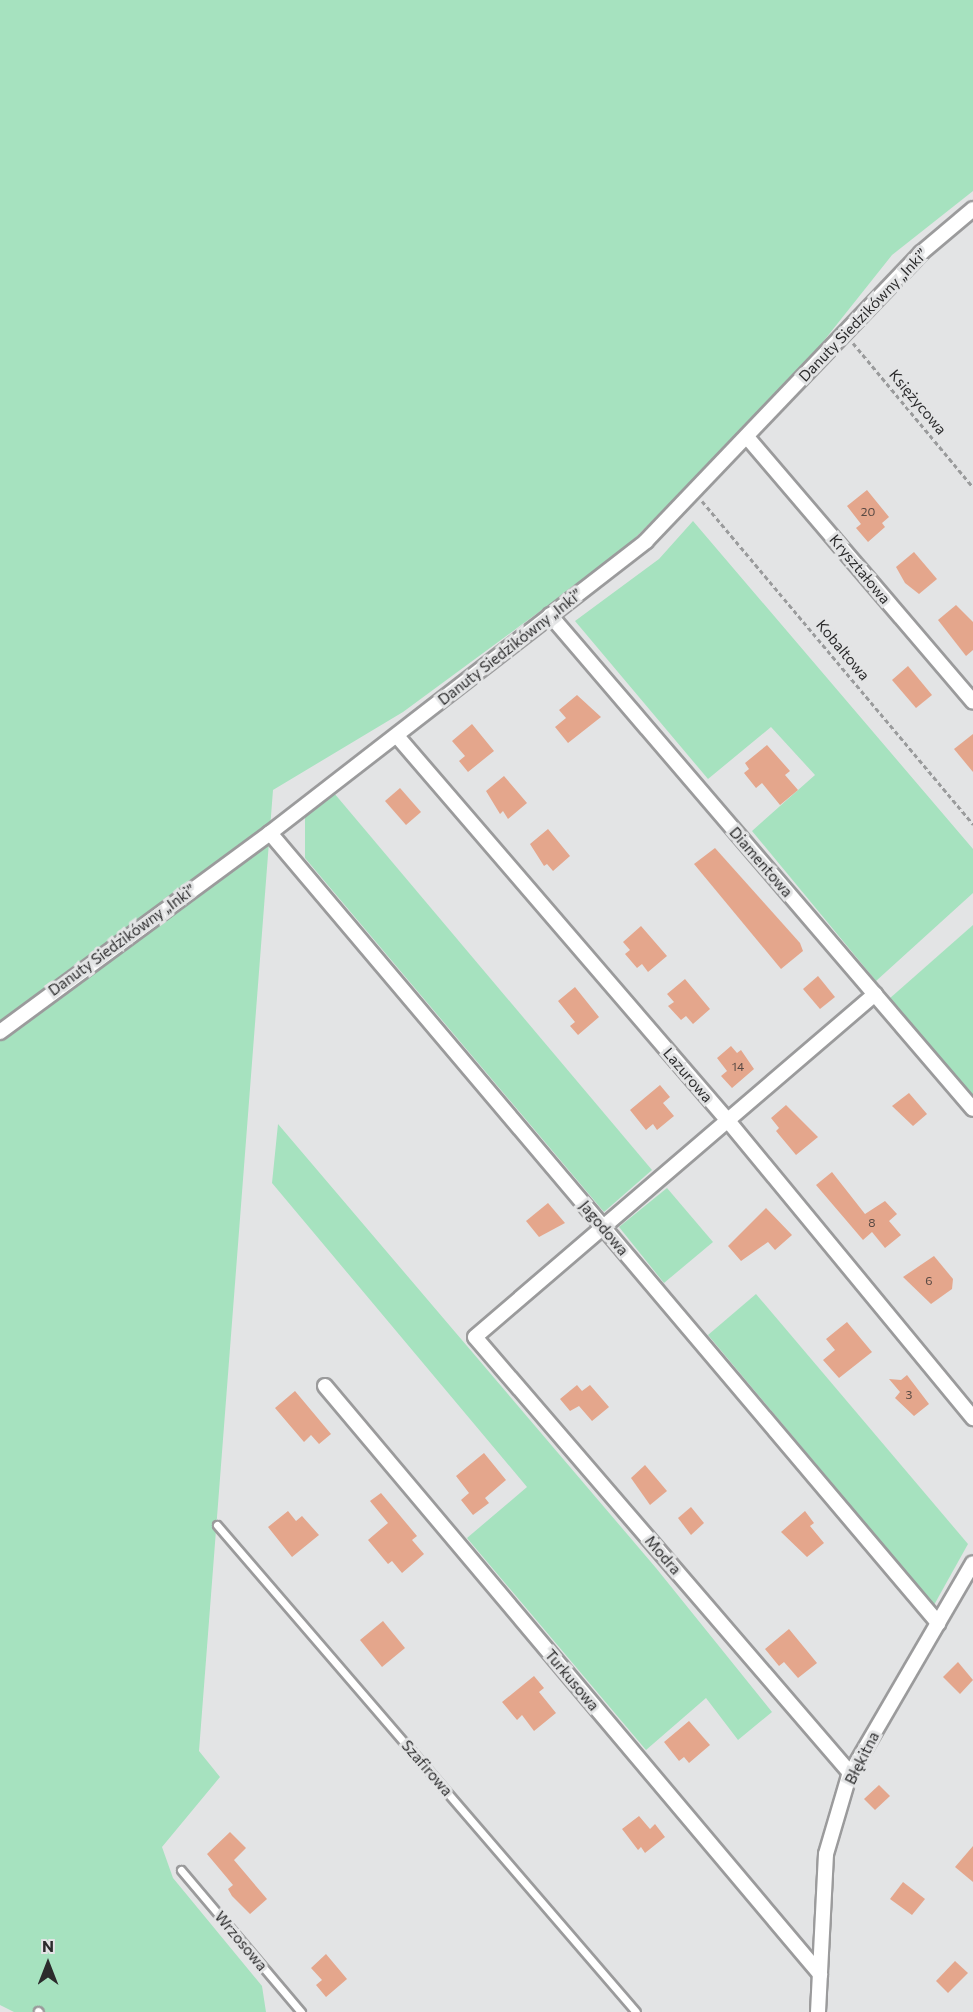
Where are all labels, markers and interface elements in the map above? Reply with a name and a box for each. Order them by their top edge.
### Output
street label: Danuty Siedzikówny „Inki” [795,245,931,385]
street label: Księżycowa [886,366,950,438]
house number: 20 [861,505,875,519]
street label: Kryształowa [826,531,894,607]
street label: Danuty Siedzikówny „Inki” [434,585,586,709]
street label: Kobaltowa [812,616,874,684]
street label: Diamentowa [726,823,796,901]
street label: Danuty Siedzikówny „Inki” [45,881,199,999]
street label: Lazurowa [659,1044,717,1106]
house number: 14 [732,1060,744,1074]
street label: Jagodowa [576,1197,632,1259]
house number: 8 [868,1216,876,1230]
house number: 6 [925,1274,933,1288]
house number: 3 [906,1388,912,1402]
street label: Modra [641,1532,685,1578]
street label: Turkusowa [541,1646,603,1714]
street label: Błękitna [841,1729,883,1787]
street label: Szafirowa [398,1736,456,1800]
street label: Wrzosowa [211,1908,271,1974]
north arrow [18,1934,78,1994]
text: N [42,1936,54,1955]

